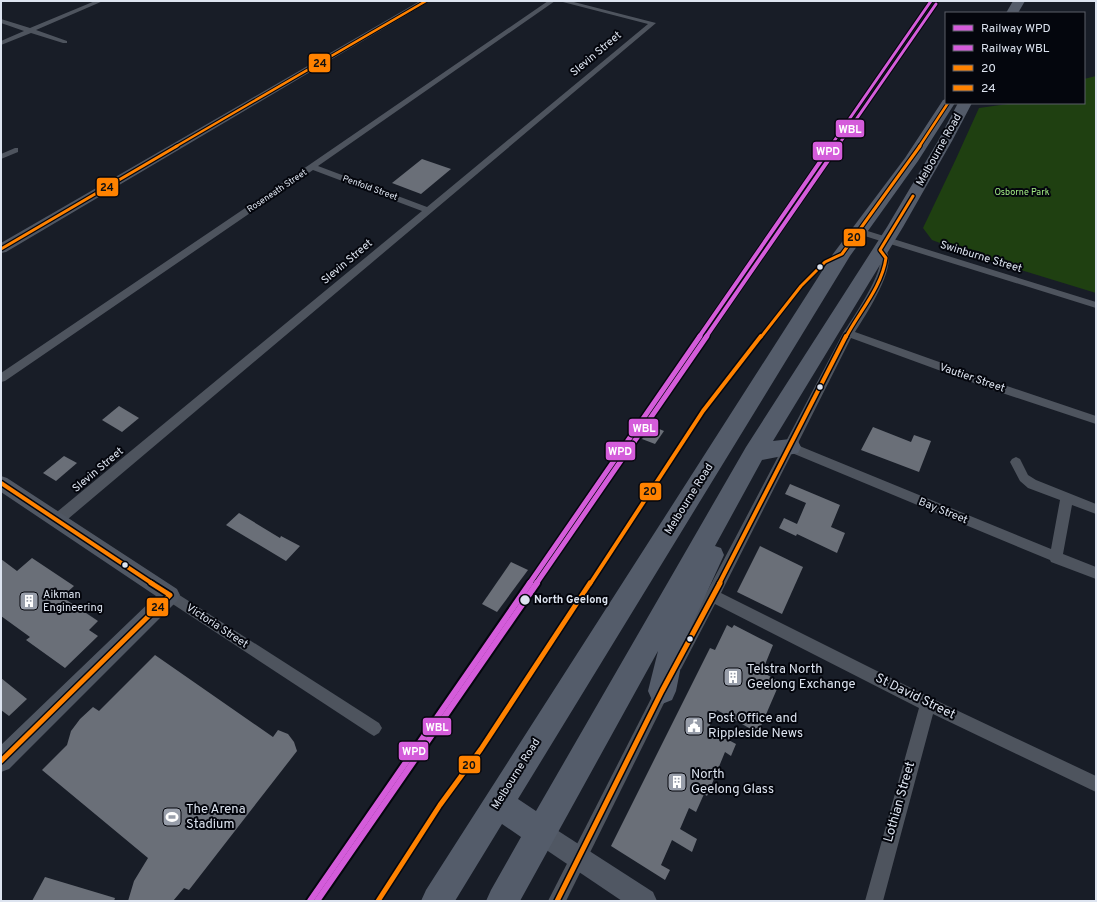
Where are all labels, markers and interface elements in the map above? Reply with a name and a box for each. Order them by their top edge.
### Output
legend [945,12,1085,104]
text: Railway WPD [981,21,1051,37]
street label: Slevin Street [567,28,625,80]
text: Railway WBL [981,41,1050,57]
line badge: 24 [308,53,331,73]
text: 24 [313,57,327,71]
text: 20 [981,61,996,77]
text: 24 [981,81,996,97]
street label: Melbourne Road [913,111,965,189]
line badge: WBL [835,119,865,138]
text: WBL [839,123,862,137]
line badge: WPD [812,141,843,161]
text: WPD [816,145,840,159]
street label: Roseneath Street [245,167,309,215]
street label: Penfold Street [341,173,399,203]
line badge: 24 [96,177,119,197]
text: 24 [100,181,114,195]
park label: Osborne Park [995,187,1050,198]
line badge: 20 [843,228,866,247]
text: 20 [847,231,861,245]
street label: Slevin Street [318,236,376,288]
street label: Swinburne Street [938,238,1024,276]
unlabelled marker [815,262,825,272]
street label: Vautier Street [937,360,1007,396]
unlabelled marker [815,382,825,392]
line badge: WBL [628,418,659,437]
text: WBL [633,422,656,436]
line badge: WPD [605,441,636,461]
street label: Slevin Street [69,444,127,496]
text: WPD [608,445,632,459]
street label: Melbourne Road [662,461,716,537]
line badge: 20 [639,482,662,501]
text: 20 [643,485,657,499]
street label: Bay Street [916,495,970,527]
unlabelled marker [120,560,130,570]
place label: Aikman Engineering [43,588,103,615]
building icon: Aikman Engineering [18,590,40,612]
marker: North Geelong [518,593,532,607]
place label: North Geelong [534,593,608,607]
line badge: 24 [146,597,169,617]
text: 24 [151,601,165,615]
street label: Victoria Street [183,601,251,651]
unlabelled marker [685,634,695,644]
place label: Telstra North Geelong Exchange [747,662,855,693]
building icon: Telstra North Geelong Exchange [722,666,744,688]
street label: St David Street [872,671,958,723]
place label: Post Office and Rippleside News [708,711,803,742]
public building icon: Post Office and Rippleside News [683,715,705,737]
line badge: WBL [422,717,452,736]
text: WBL [426,721,449,735]
street label: Melbourne Road [489,736,543,812]
line badge: WPD [398,741,429,761]
text: WPD [402,745,426,759]
line badge: 20 [458,755,481,774]
text: 20 [462,759,476,773]
street label: Lothian Street [881,760,919,844]
place label: North Geelong Glass [691,767,774,798]
building icon: North Geelong Glass [666,771,688,793]
place label: The Arena Stadium [186,802,246,833]
sports icon: The Arena Stadium [161,806,183,828]

